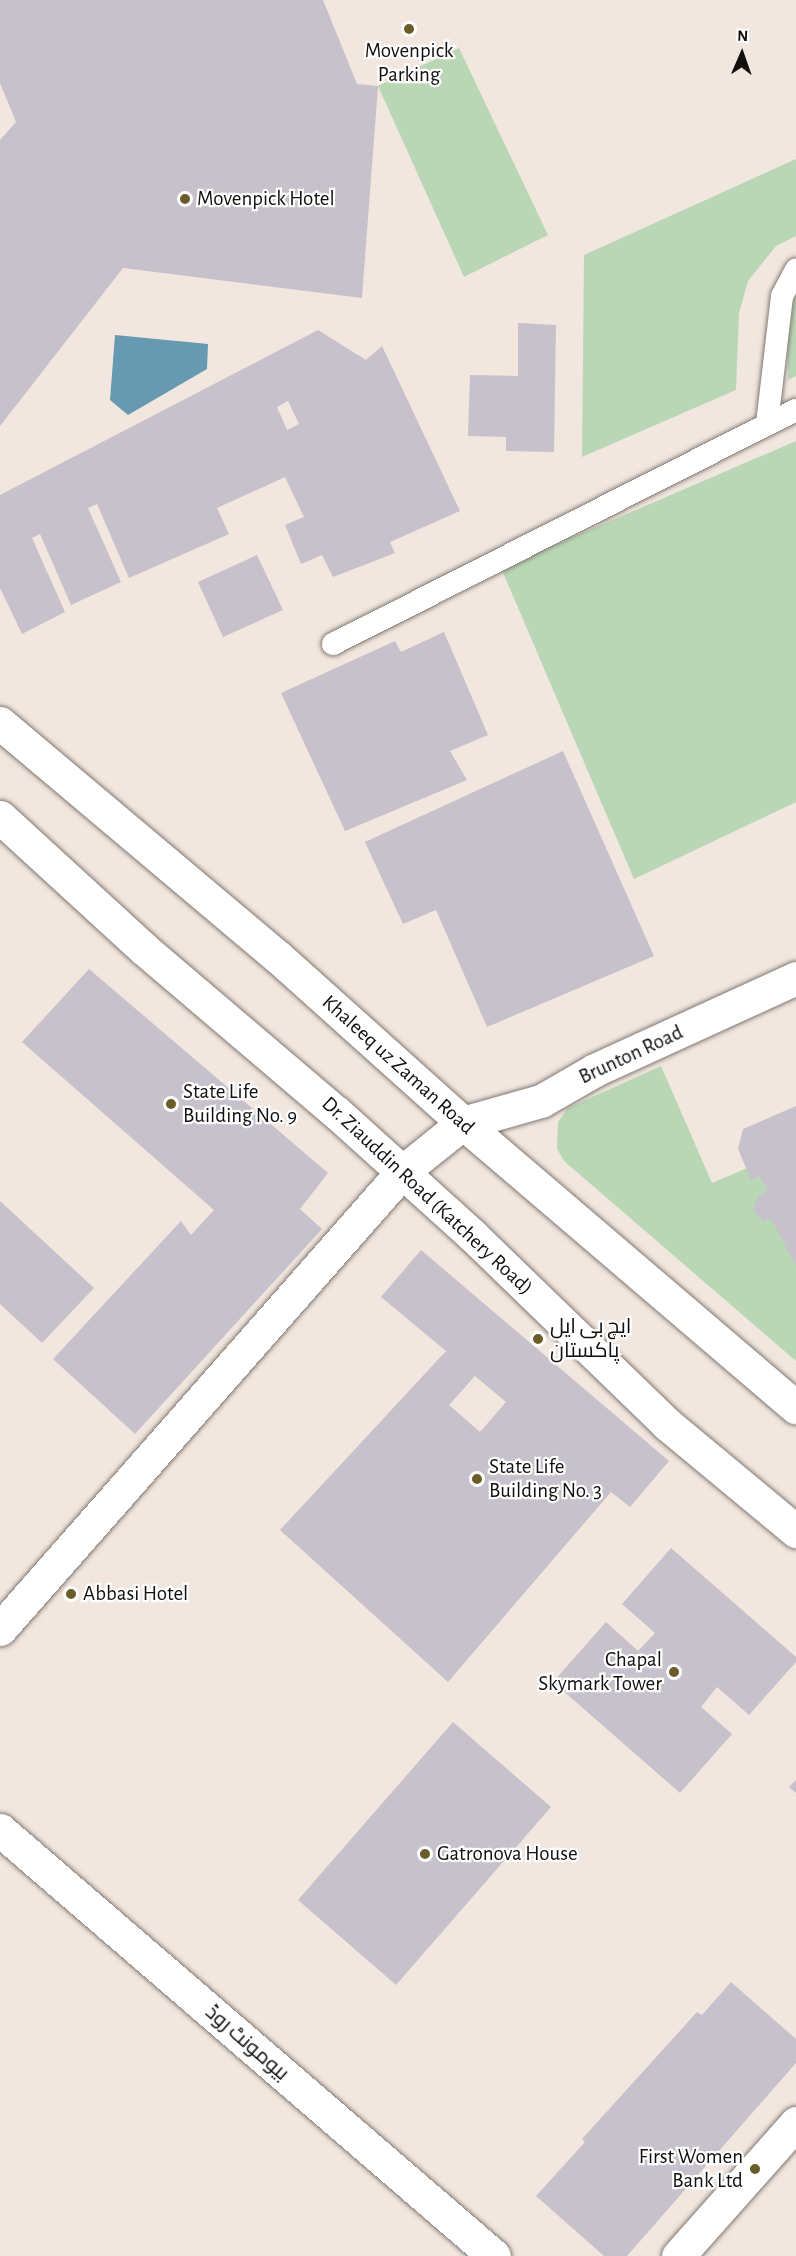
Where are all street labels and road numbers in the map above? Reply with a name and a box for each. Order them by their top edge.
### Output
street label: Khaleeq uz Zaman Road [317,990,479,1140]
street label: Brunton Road [575,1020,687,1090]
street label: Dr. Ziauddin Road (Katchery Road) [316,1091,538,1301]
street label: بیومونٹ روڈ [200,2000,294,2086]

